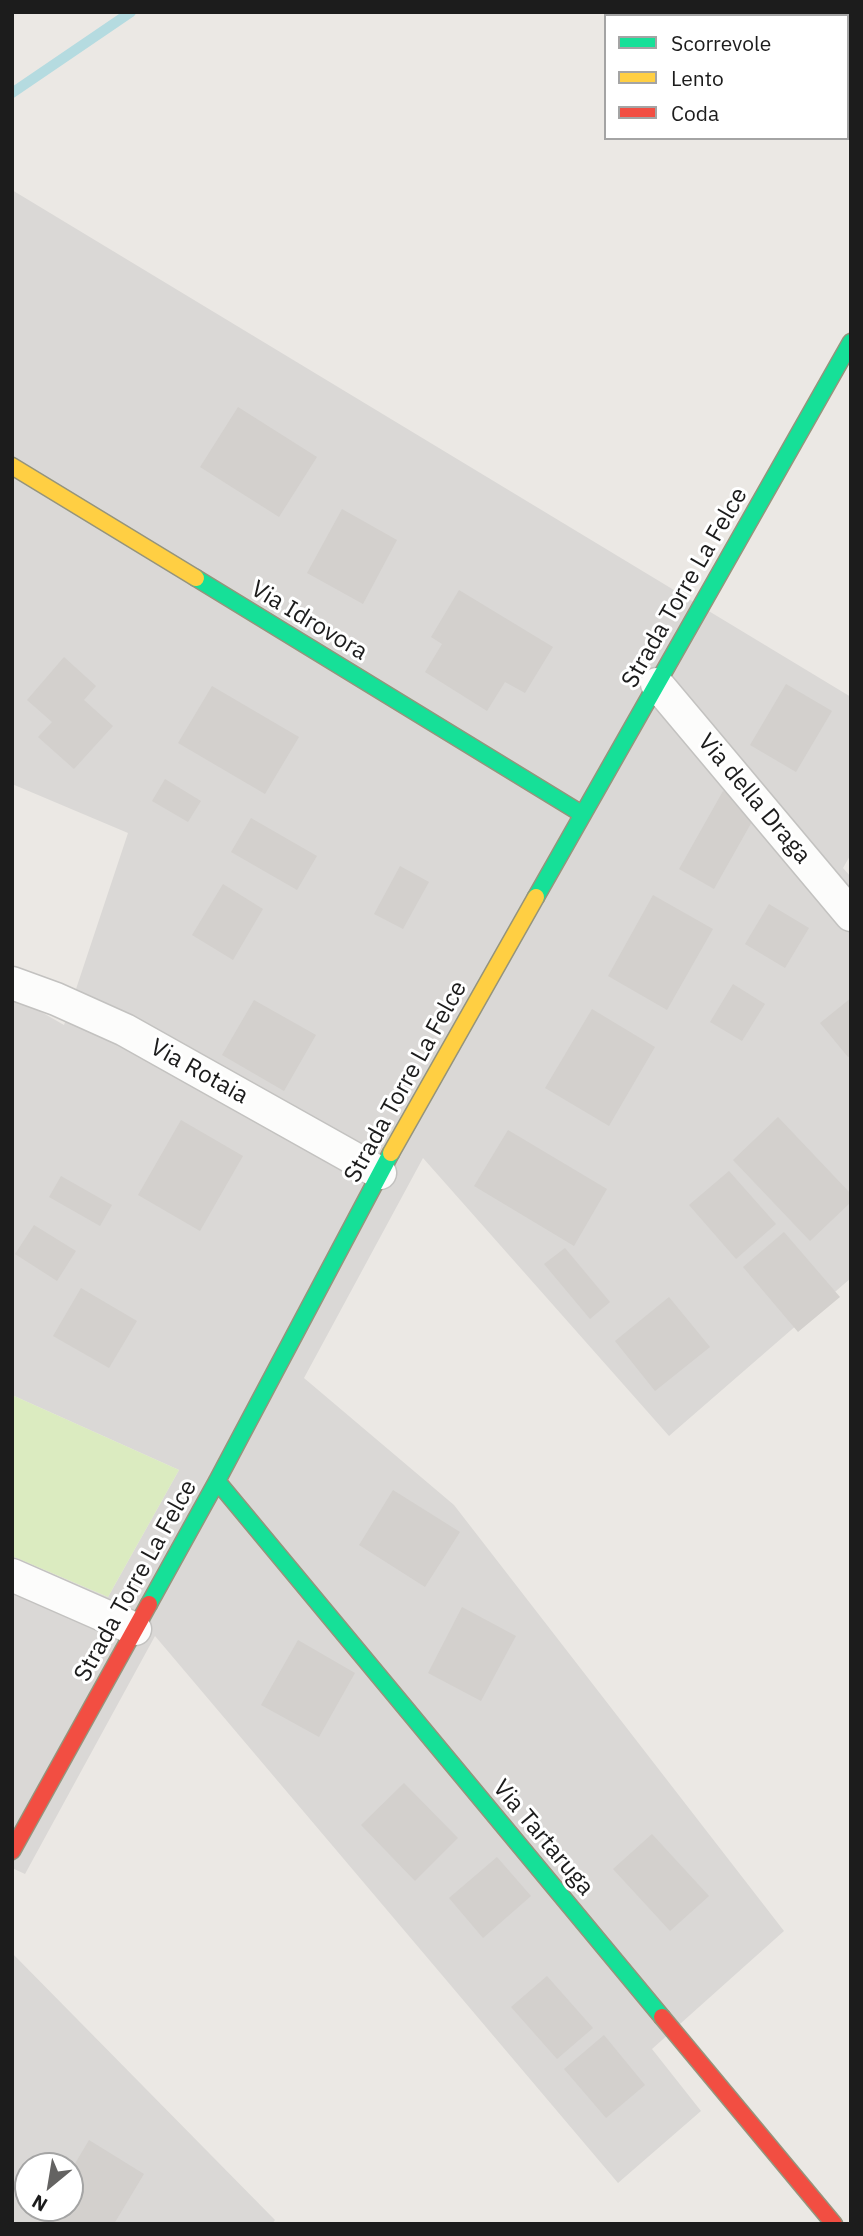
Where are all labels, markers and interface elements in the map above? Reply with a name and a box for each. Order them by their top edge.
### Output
legend [604,14,849,140]
text: Scorrevole [671,29,771,57]
text: Lento [671,64,724,92]
text: Coda [671,99,719,127]
street label: Strada Torre La Felce [616,483,754,693]
street label: Via Idrovora [245,575,373,667]
street label: Via della Draga [691,728,817,870]
street label: Strada Torre La Felce [339,976,473,1188]
street label: Via Rotaia [145,1033,253,1111]
street label: Strada Torre La Felce [69,1475,203,1687]
street label: Via Tartaruga [486,1774,600,1902]
north arrow [14,2152,84,2222]
text: N [28,2190,51,2217]

